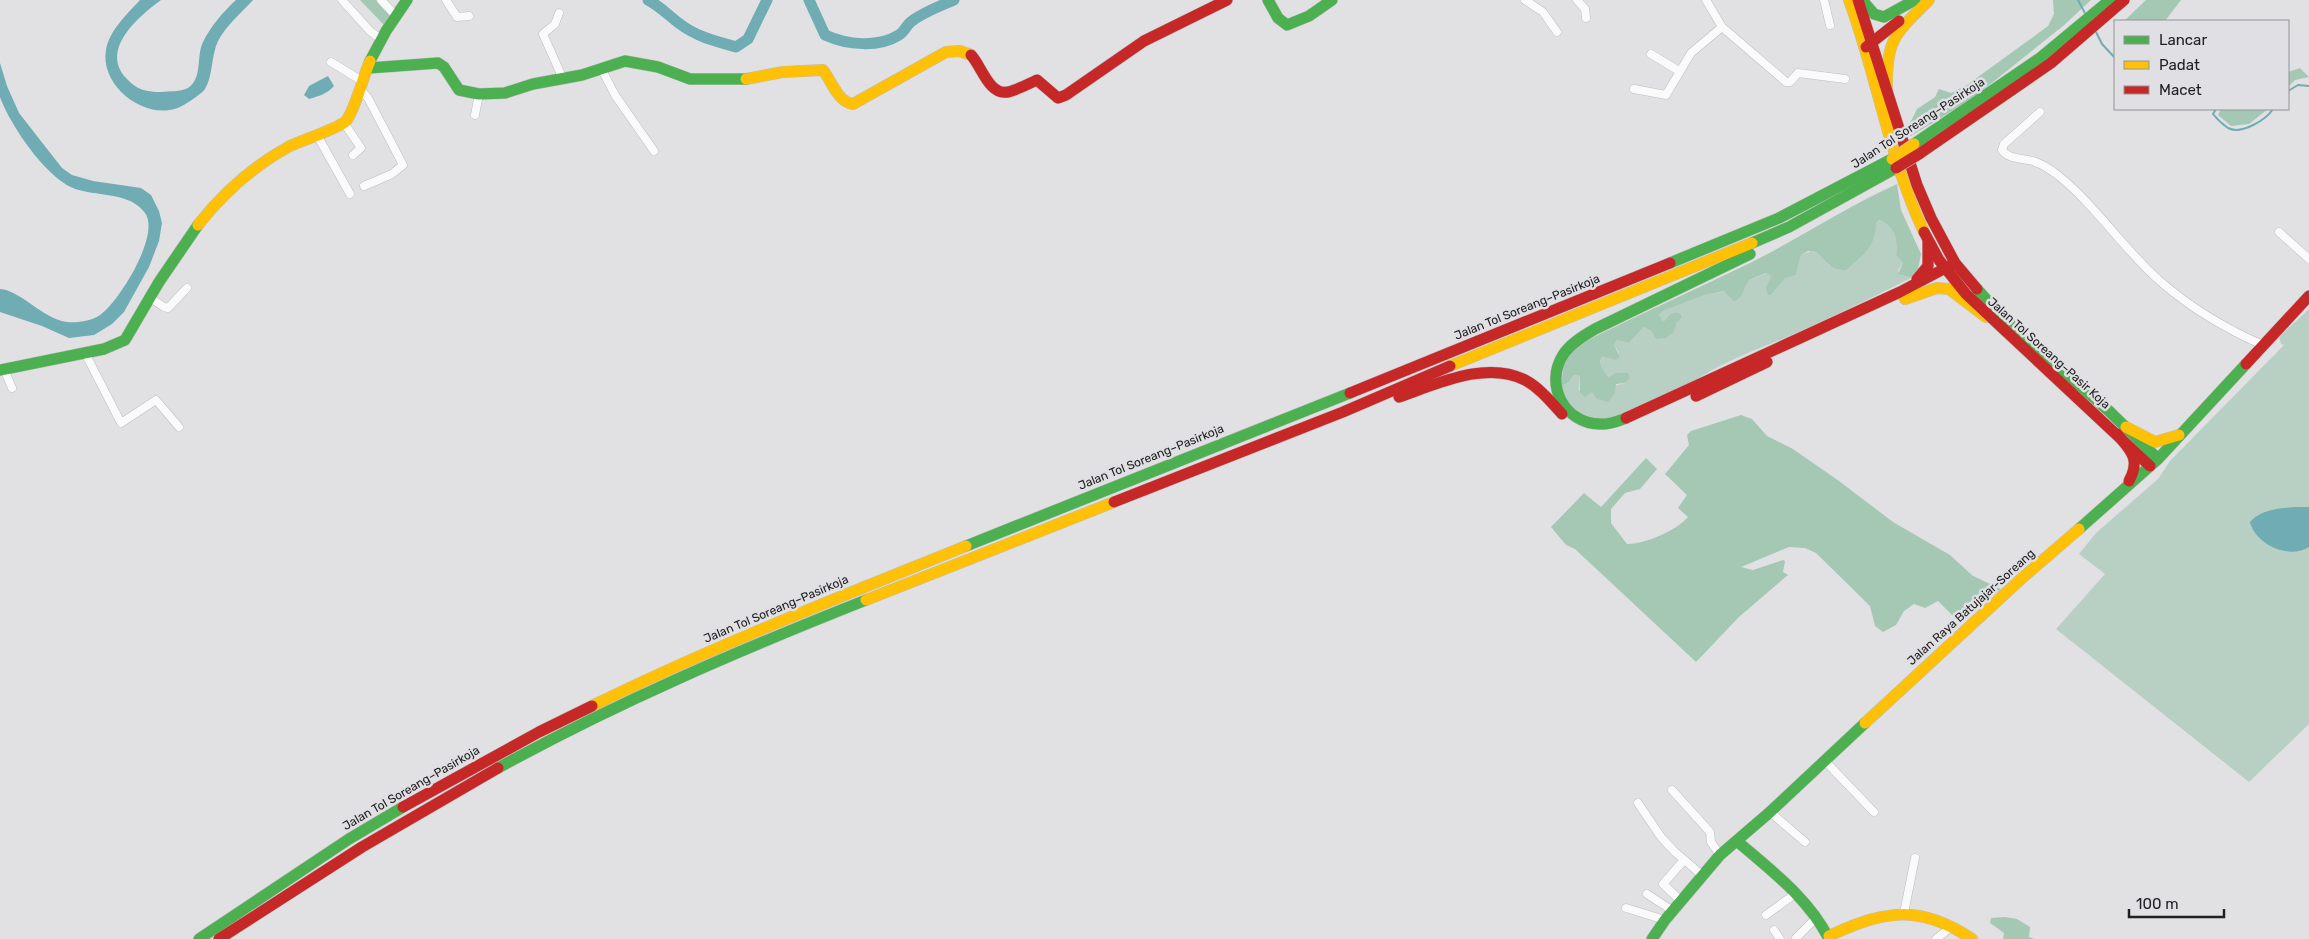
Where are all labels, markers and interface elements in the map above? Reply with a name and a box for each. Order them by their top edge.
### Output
legend [2114,20,2289,110]
text: Lancar [2159,31,2207,49]
text: Padat [2159,56,2200,74]
street label: Jalan Tol Soreang–Pasirkoja [1849,75,1987,171]
text: Macet [2159,81,2202,99]
street label: Jalan Tol Soreang–Pasirkoja [1452,271,1602,343]
street label: Jalan Tol Soreang–Pasir Koja [1985,294,2113,412]
street label: Jalan Tol Soreang–Pasirkoja [1076,421,1226,493]
street label: Jalan Raya Batujajar-Soreang [1904,546,2038,668]
street label: Jalan Tol Soreang–Pasirkoja [702,572,850,646]
street label: Jalan Tol Soreang–Pasirkoja [340,743,482,833]
scale bar [2129,886,2224,918]
text: 100 m [2136,895,2178,913]

